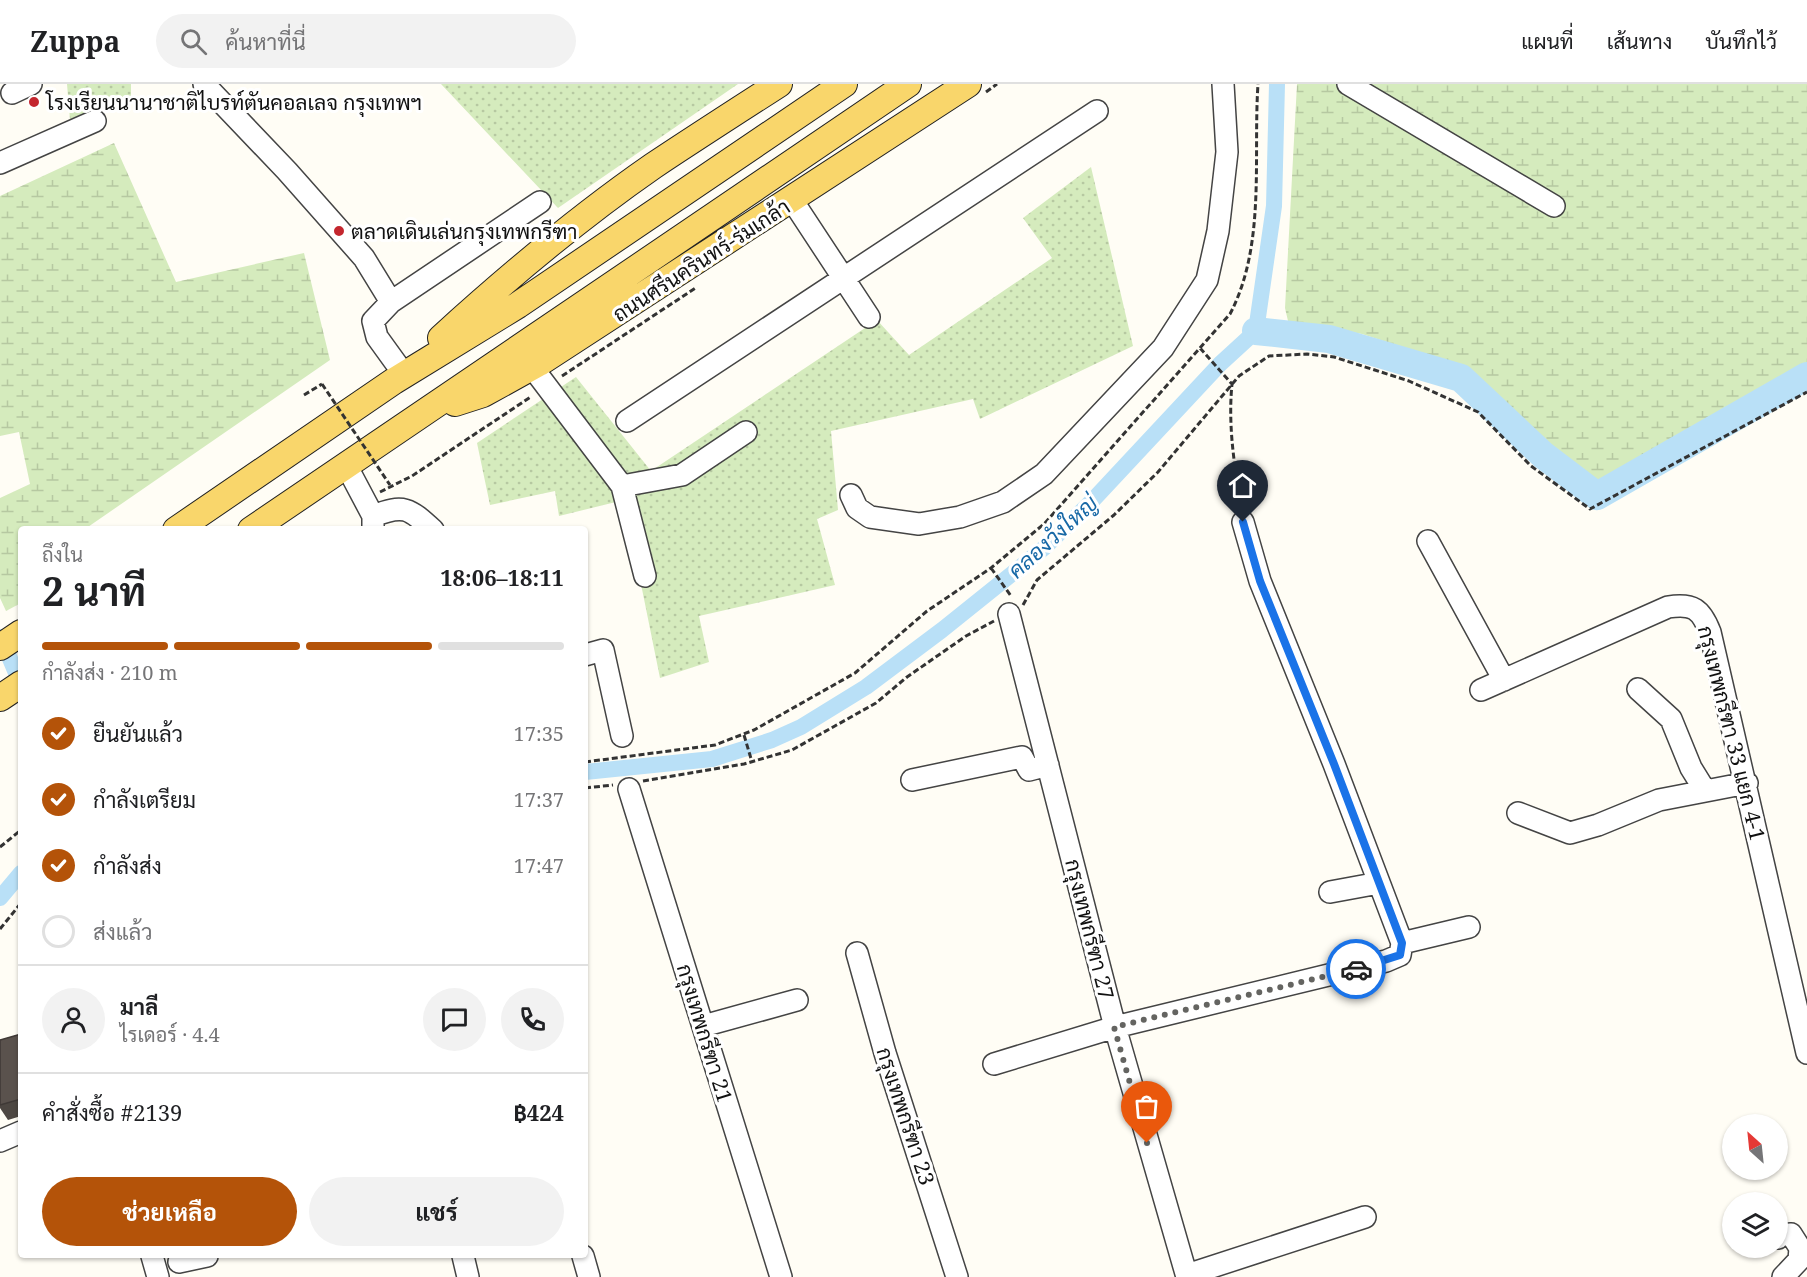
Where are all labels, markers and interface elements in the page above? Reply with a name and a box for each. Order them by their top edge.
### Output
search box [156,14,576,68]
text: Zuppa [30,22,120,60]
icon: search [177,25,210,58]
text: ค้นหาที่นี่ [225,26,306,56]
text: แผนที่ [1521,27,1574,55]
text: เส้นทาง [1607,27,1672,55]
text: บันทึกไว้ [1705,27,1777,55]
place label: โรงเรียนนานาชาติไบรท์ตันคอลเลจ กรุงเทพฯ [45,88,422,117]
marker: โรงเรียนนานาชาติไบรท์ตันคอลเลจ กรุงเทพฯ [27,95,41,109]
street label: ถนนศรีนครินทร์-ร่มเกล้า [607,192,795,328]
place label: ตลาดเดินเล่นกรุงเทพกรีฑา [351,217,577,246]
marker: ตลาดเดินเล่นกรุงเทพกรีฑา [332,224,346,238]
pin [1217,460,1268,522]
icon: home [1226,469,1259,502]
water label: คลองวังใหญ่ [1001,487,1104,584]
text: ถึงใน [42,541,83,568]
text: 18:06–18:11 [440,562,564,592]
text: 2 นาที [42,564,146,617]
street label: กรุงเทพกรีฑา 33 แยก 4-1 [1691,623,1772,844]
text: กำลังส่ง · 210 m [42,659,178,686]
icon: check [42,717,75,750]
text: ยืนยันแล้ว [93,718,183,748]
text: 17:35 [514,720,564,747]
icon: check [42,783,75,816]
text: กำลังเตรียม [93,784,196,814]
text: 17:37 [514,786,564,813]
icon: check [42,849,75,882]
text: กำลังส่ง [93,850,162,880]
text: 17:47 [514,852,564,879]
street label: กรุงเทพกรีฑา 27 [1058,856,1121,1002]
text: ส่งแล้ว [93,916,153,946]
courier [1326,939,1386,999]
icon: car [1340,953,1373,986]
street label: กรุงเทพกรีฑา 21 [670,960,739,1106]
button: person [42,988,105,1051]
button: chat [423,988,486,1051]
button: phone [501,988,564,1051]
text: มาลี [120,991,158,1021]
text: ไรเดอร์ · 4.4 [120,1021,220,1048]
street label: กรุงเทพกรีฑา 23 [870,1043,941,1189]
pin [1121,1081,1172,1143]
icon: bag [1130,1090,1163,1123]
text: คำสั่งซื้อ #2139 [42,1097,182,1127]
text: ฿424 [513,1097,564,1127]
north arrow [1722,1114,1788,1180]
map controls [1722,1114,1788,1258]
button: ช่วยเหลือ [42,1177,297,1246]
button: แชร์ [309,1177,564,1246]
button: layers [1722,1192,1788,1258]

